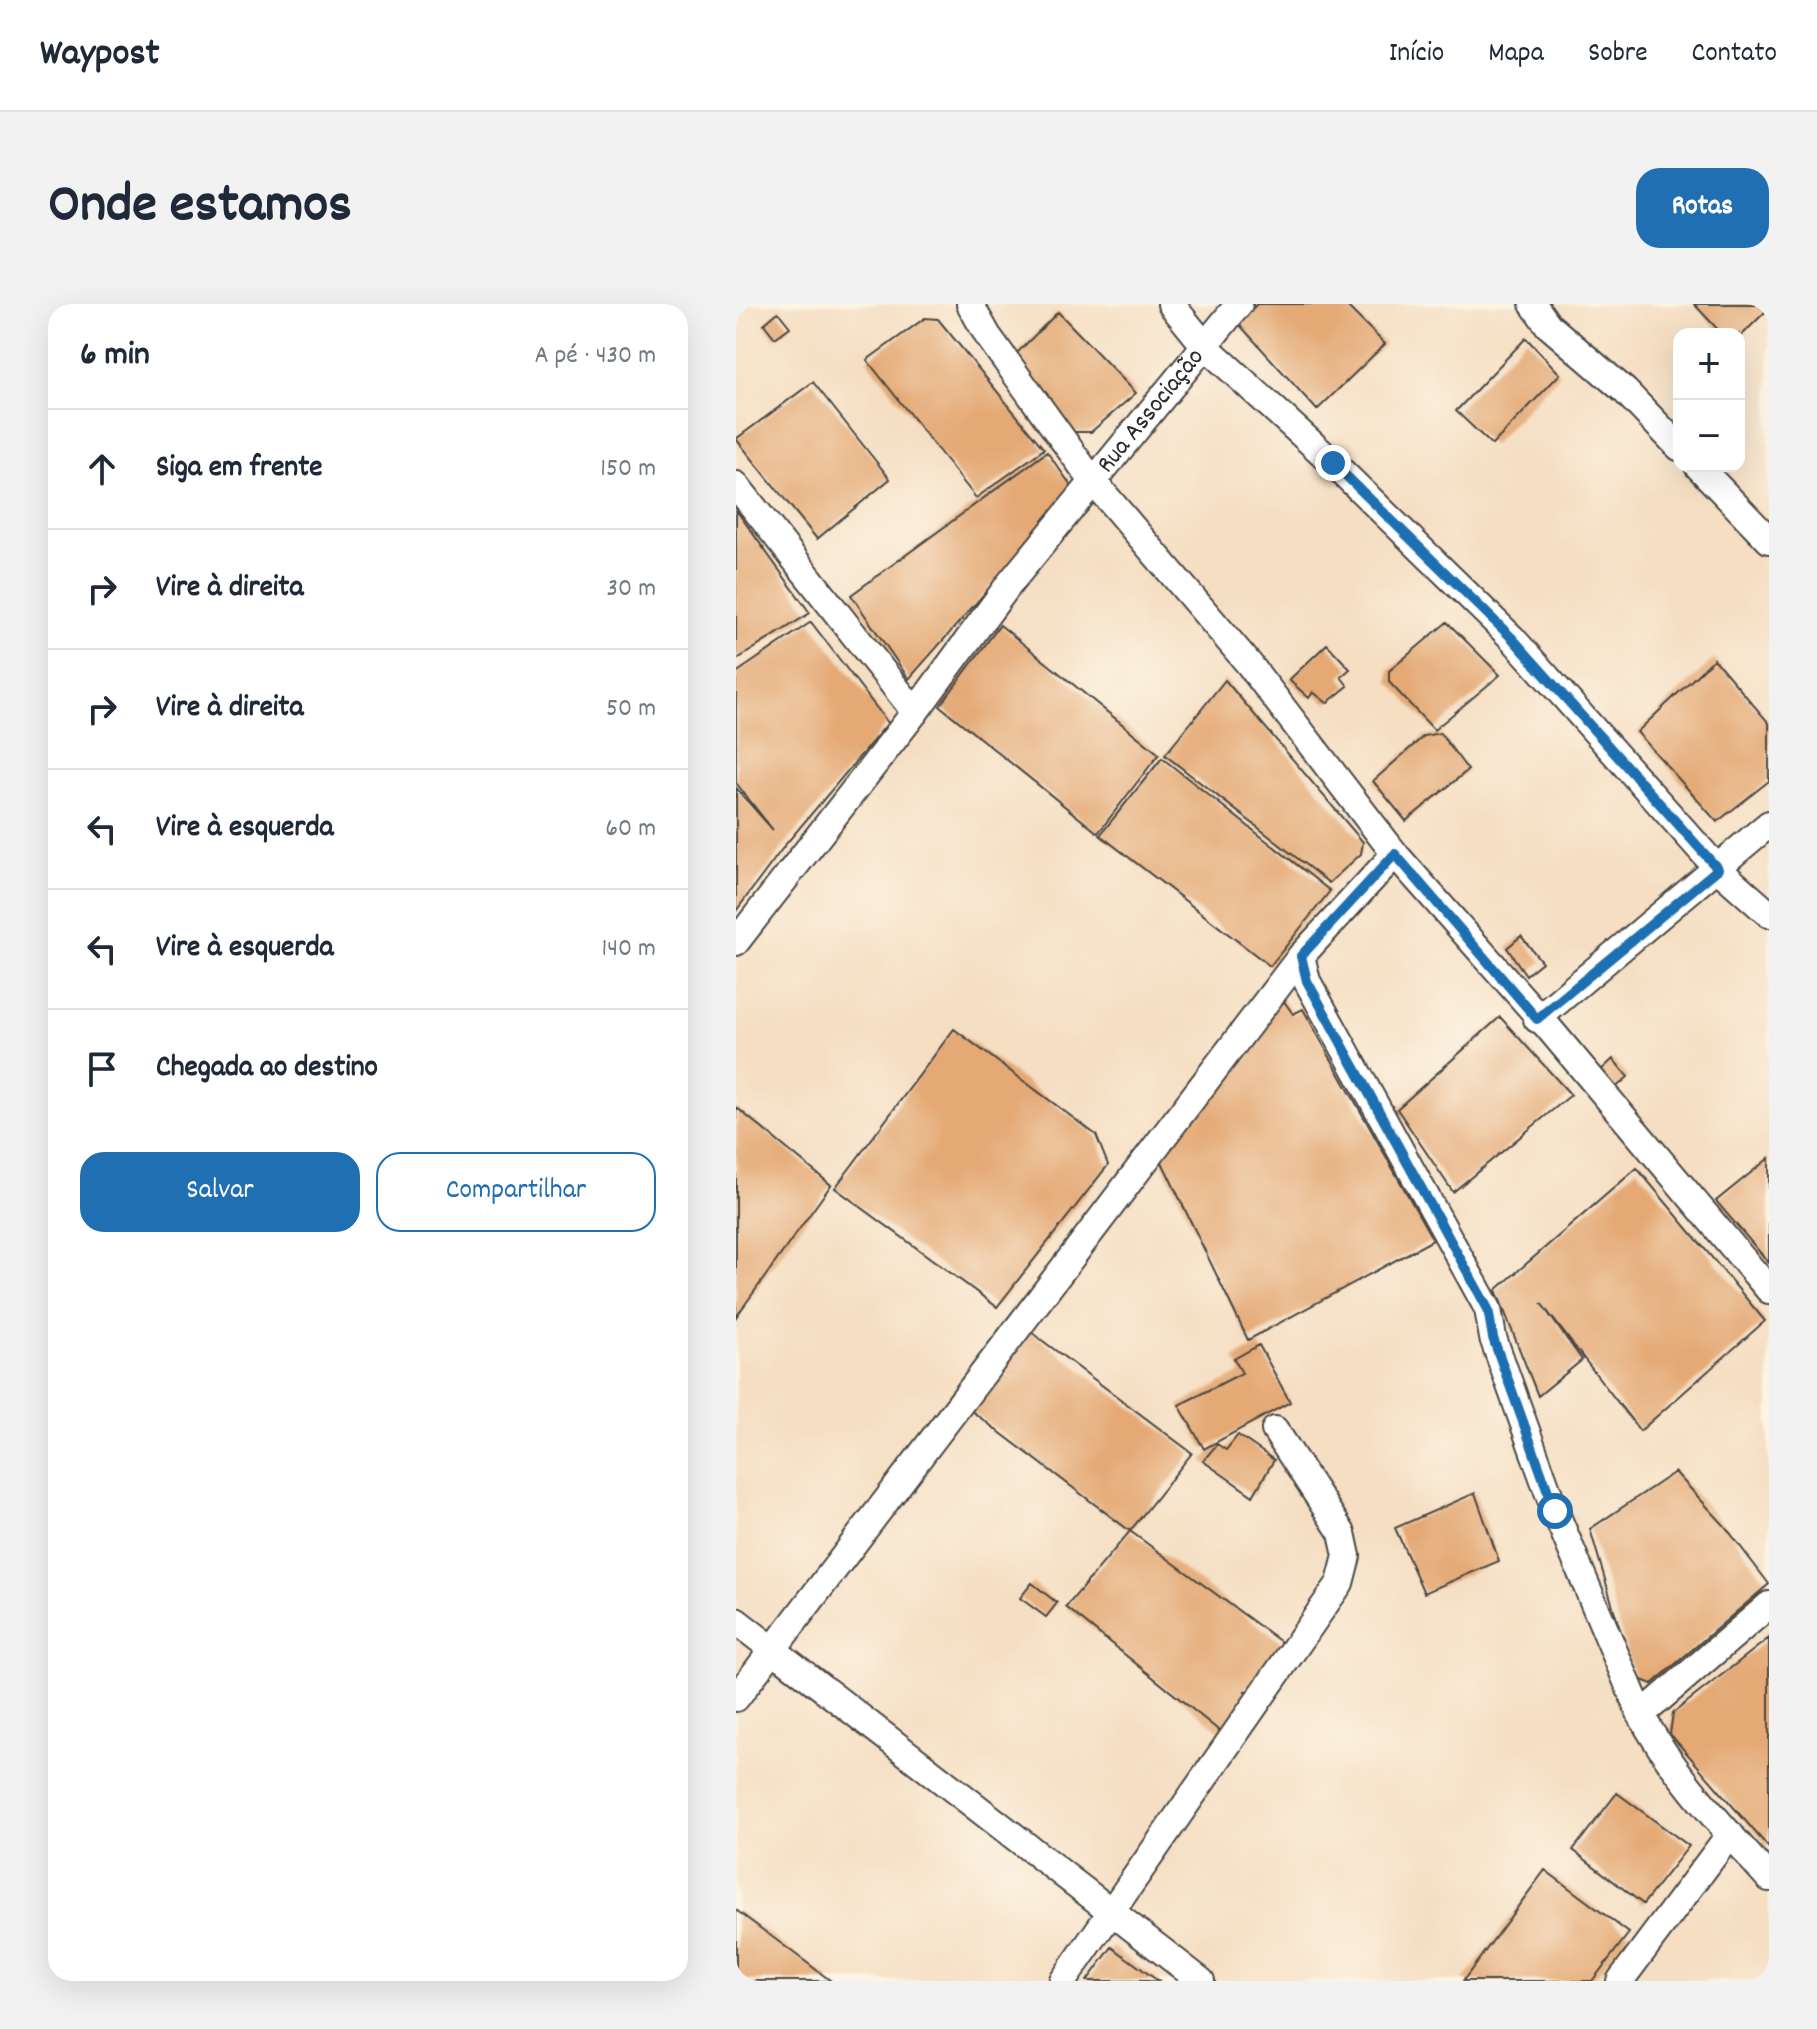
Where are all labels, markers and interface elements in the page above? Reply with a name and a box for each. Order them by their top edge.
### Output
text: Waypost [40,28,159,83]
text: Início [1389,35,1444,75]
text: Mapa [1488,35,1544,75]
text: Sobre [1588,35,1648,75]
text: Contato [1692,35,1777,75]
text: Onde estamos [48,168,352,248]
button: Rotas [1636,168,1769,248]
map controls [1673,328,1745,472]
button: + [1673,328,1745,400]
text: 6 min [80,332,150,381]
text: A pé · 430 m [534,338,656,375]
street label: Rua Associação [1088,341,1214,482]
button: − [1673,400,1745,472]
route end [1315,445,1351,481]
icon: ahead [80,447,124,491]
text: Siga em frente [156,448,323,491]
text: 150 m [600,451,656,488]
icon: right [80,567,124,611]
text: Vire à direita [156,568,303,611]
text: 30 m [606,571,656,608]
icon: right [80,687,124,731]
text: Vire à direita [156,688,303,731]
text: 50 m [606,691,656,728]
icon: left [80,807,124,851]
text: Vire à esquerda [156,808,334,851]
text: 60 m [605,811,656,848]
icon: left [80,927,124,971]
text: Vire à esquerda [156,928,334,971]
text: 140 m [602,931,656,968]
icon: arrive [80,1047,124,1091]
text: Chegada ao destino [156,1048,378,1091]
button: Salvar [80,1152,360,1232]
button: Compartilhar [376,1152,656,1232]
route start [1537,1493,1573,1529]

